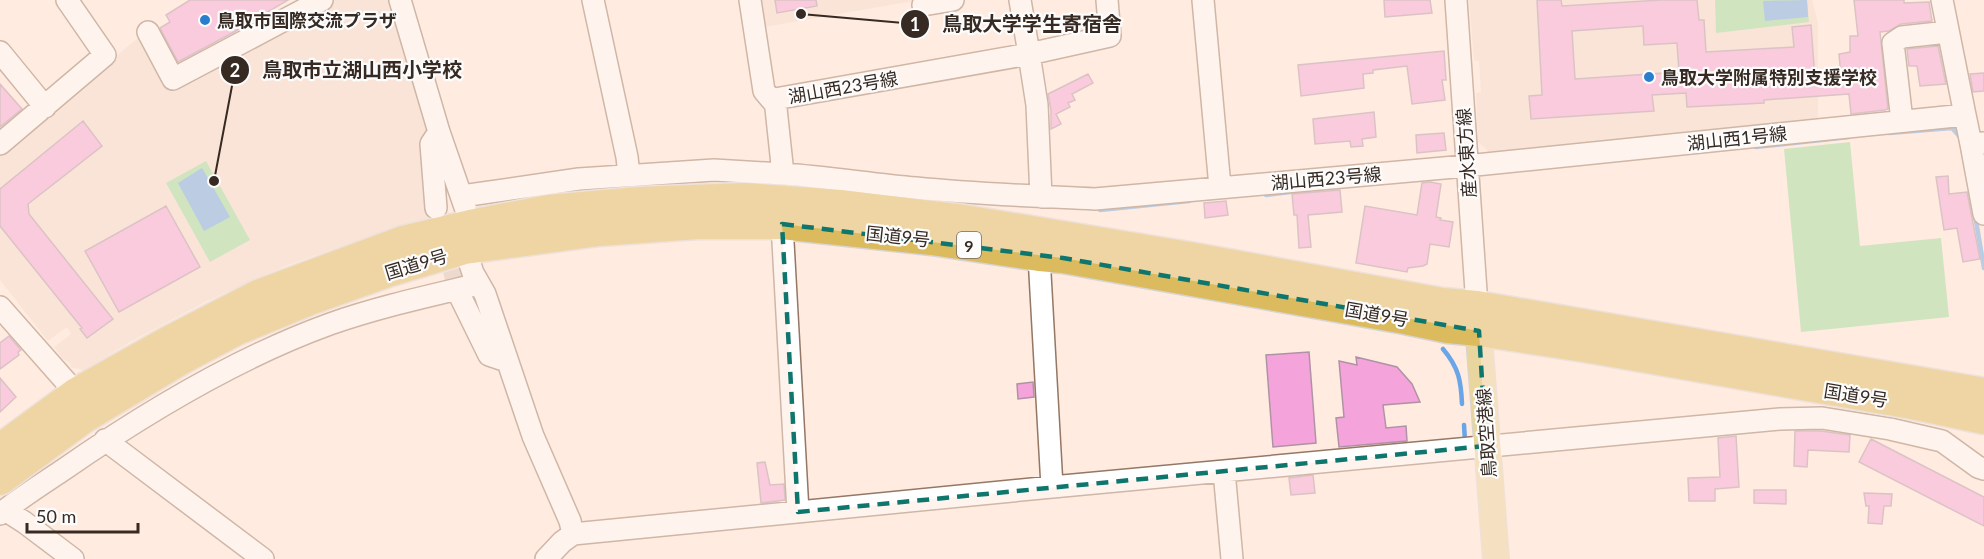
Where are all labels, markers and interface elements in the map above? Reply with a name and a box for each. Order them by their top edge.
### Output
callout: 鳥取大学学生寄宿舎 [900,5,1134,43]
place label: 鳥取市国際交流プラザ [217,9,397,31]
text: 鳥取大学学生寄宿舎 [942,11,1122,35]
marker: 鳥取市国際交流プラザ [198,13,212,27]
text: 1 [910,13,920,35]
callout: 鳥取市立湖山西小学校 [220,51,474,89]
text: 鳥取市立湖山西小学校 [262,57,462,81]
text: 2 [230,59,240,81]
place label: 鳥取大学附属特別支援学校 [1661,66,1877,88]
street label: 湖山西23号線 [786,67,900,107]
marker: 鳥取大学附属特別支援学校 [1642,70,1656,84]
street label: 産水東方線 [1452,107,1480,199]
street label: 湖山西1号線 [1686,122,1788,154]
street label: 湖山西23号線 [1270,162,1382,194]
street label: 国道9号 [865,222,931,250]
road number: 9 [957,232,981,258]
street label: 国道9号 [382,244,450,284]
street label: 国道9号 [1343,298,1411,330]
street label: 国道9号 [1822,379,1890,411]
street label: 鳥取空港線 [1472,387,1500,479]
scale bar [27,496,138,534]
text: 50 m [36,505,76,527]

